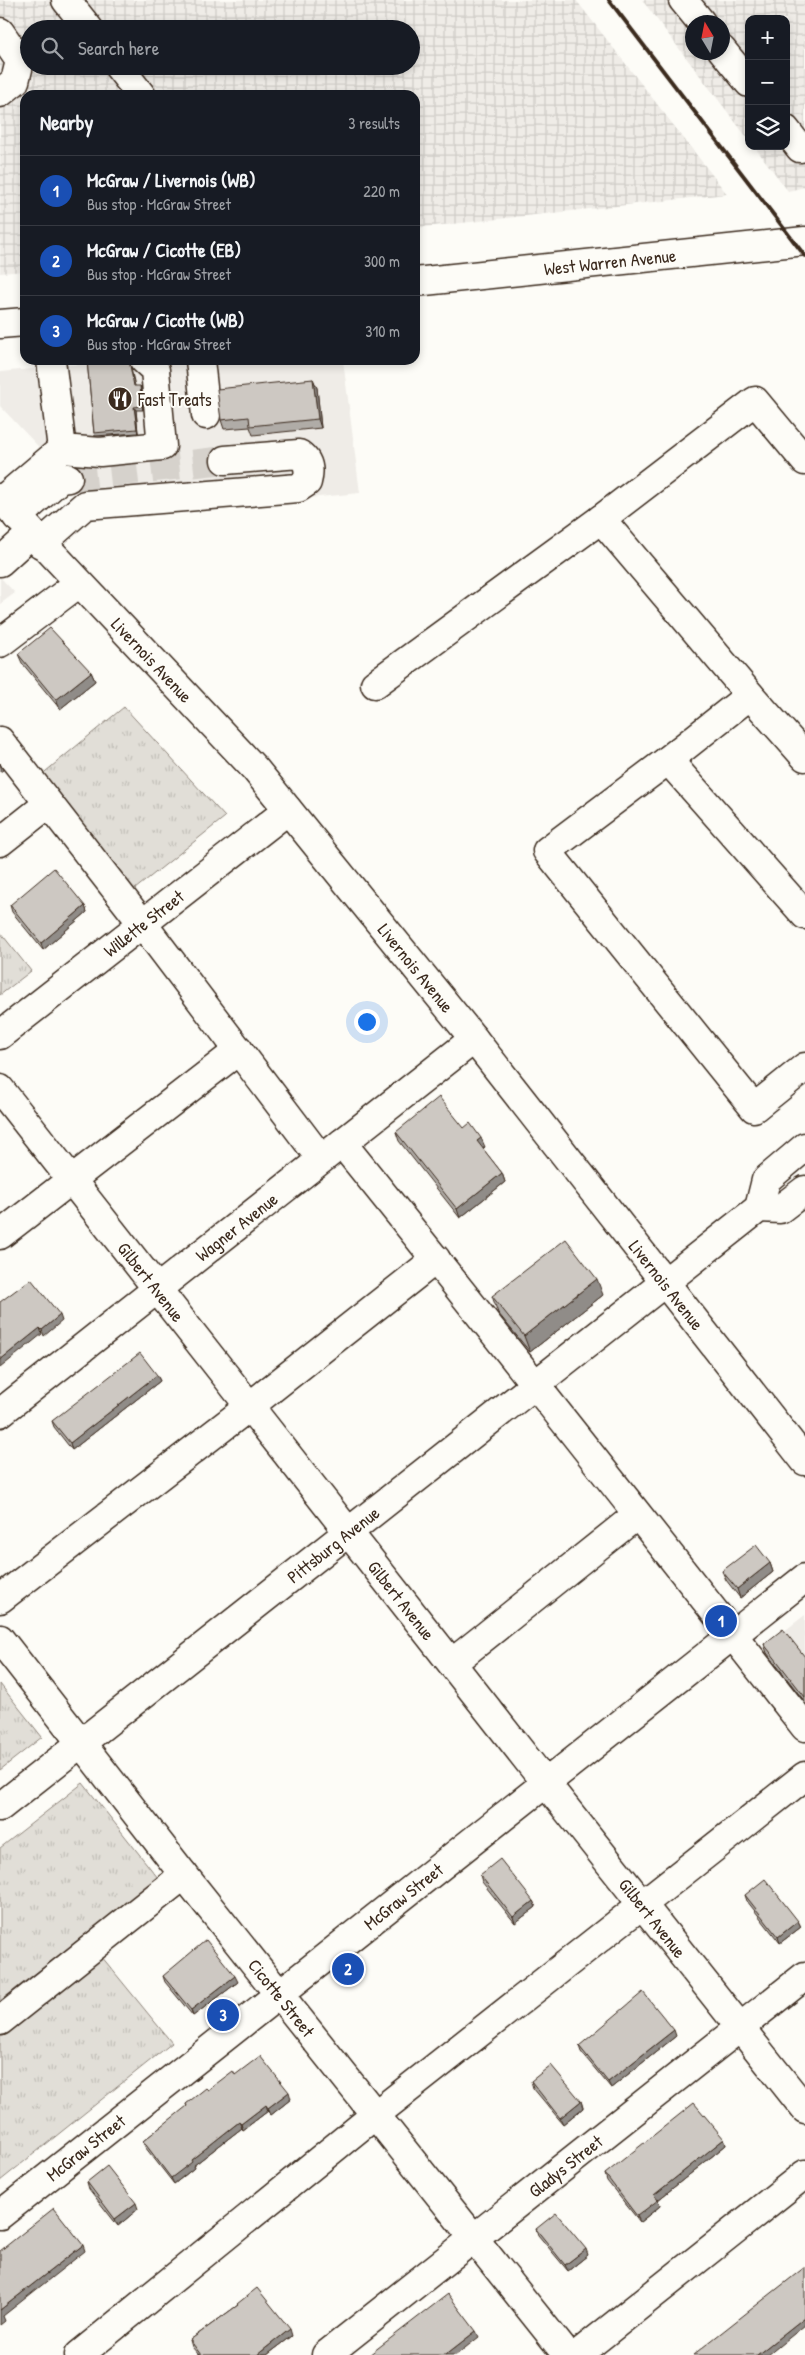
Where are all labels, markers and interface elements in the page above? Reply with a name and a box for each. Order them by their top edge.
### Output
north arrow [685,15,730,60]
map controls [745,15,790,150]
button: + [745,15,790,60]
search box [20,20,420,75]
icon: search [38,34,66,62]
text: Search here [78,35,159,61]
button: − [745,60,790,105]
button: layers [745,105,790,150]
text: Nearby [40,108,93,137]
text: 3 results [348,112,400,134]
text: McGraw / Livernois (WB) [87,167,256,193]
text: 1 [53,180,59,202]
text: 220 m [363,180,400,202]
text: Bus stop · McGraw Street [87,193,231,215]
text: McGraw / Cicotte (EB) [87,237,241,263]
street label: West Warren Avenue [543,242,677,281]
text: 2 [52,250,60,272]
text: 300 m [364,250,400,272]
text: Bus stop · McGraw Street [87,263,231,285]
text: McGraw / Cicotte (WB) [87,307,244,333]
text: 3 [52,320,60,342]
text: 310 m [365,320,400,342]
text: Bus stop · McGraw Street [87,333,231,355]
restaurant icon: Fast Treats [107,386,133,412]
place label: Fast Treats [137,387,212,412]
street label: Livernois Avenue [106,612,198,708]
street label: Willette Street [98,883,189,962]
street label: Livernois Avenue [372,918,460,1018]
your location [354,1009,380,1035]
street label: Wagner Avenue [190,1186,283,1267]
street label: Livernois Avenue [623,1234,710,1335]
street label: Gilbert Avenue [112,1237,191,1327]
street label: Pittsburg Avenue [281,1500,384,1589]
street label: Gilbert Avenue [363,1555,441,1645]
pin: 1 [705,1602,737,1640]
street label: McGraw Street [358,1856,449,1935]
street label: Gilbert Avenue [614,1873,692,1963]
pin: 2 [332,1950,364,1988]
street label: Cicotte Street [243,1953,321,2043]
pin: 3 [207,1996,239,2034]
street label: McGraw Street [41,2108,131,2187]
street label: Gladys Street [523,2128,608,2203]

